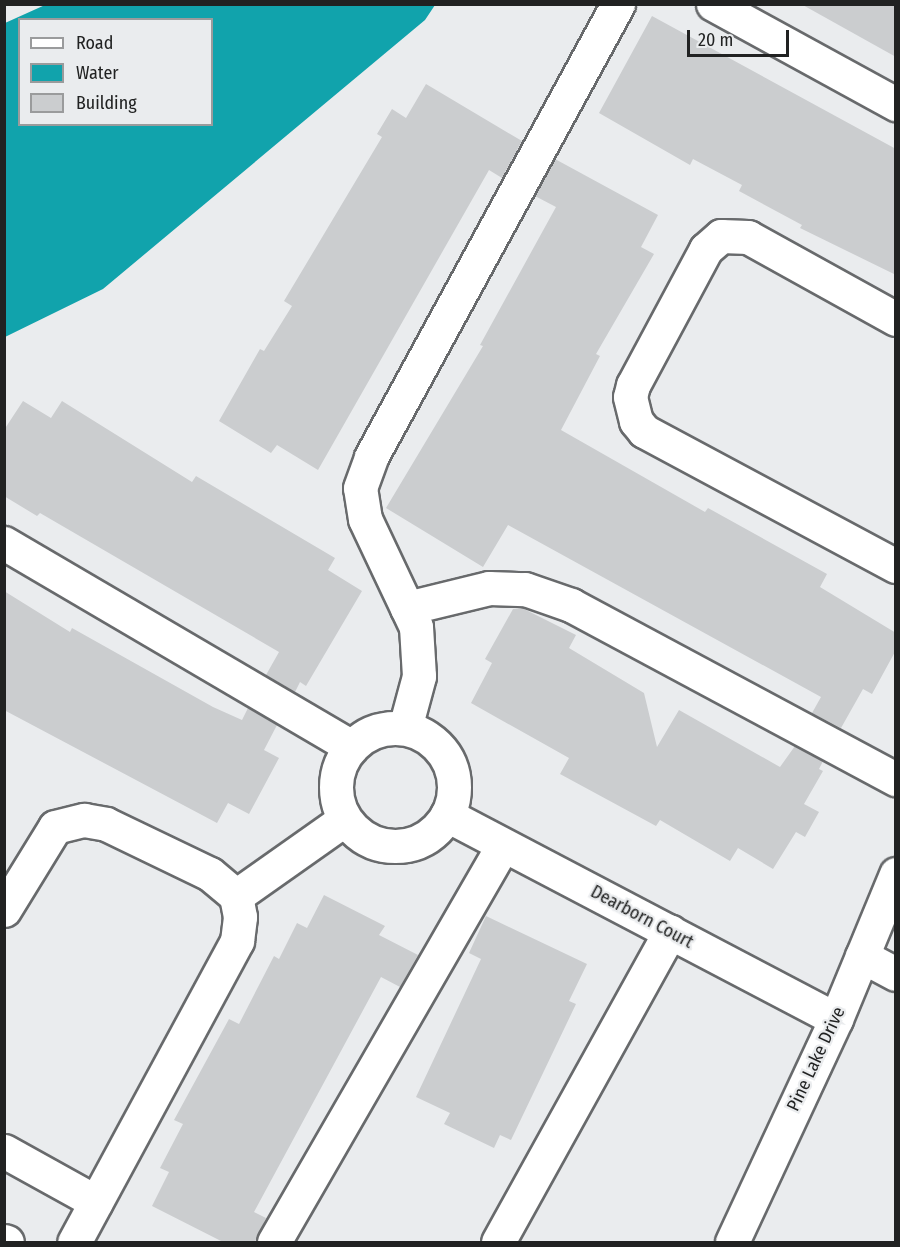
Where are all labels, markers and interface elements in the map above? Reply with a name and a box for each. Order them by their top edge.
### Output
legend [18,18,213,126]
scale bar [690,18,792,56]
text: 20 m [698,29,733,51]
text: Road [76,32,113,54]
text: Water [76,62,119,84]
text: Building [76,92,137,114]
street label: Dearborn Court [587,881,697,953]
street label: Pine Lake Drive [782,1003,850,1115]

